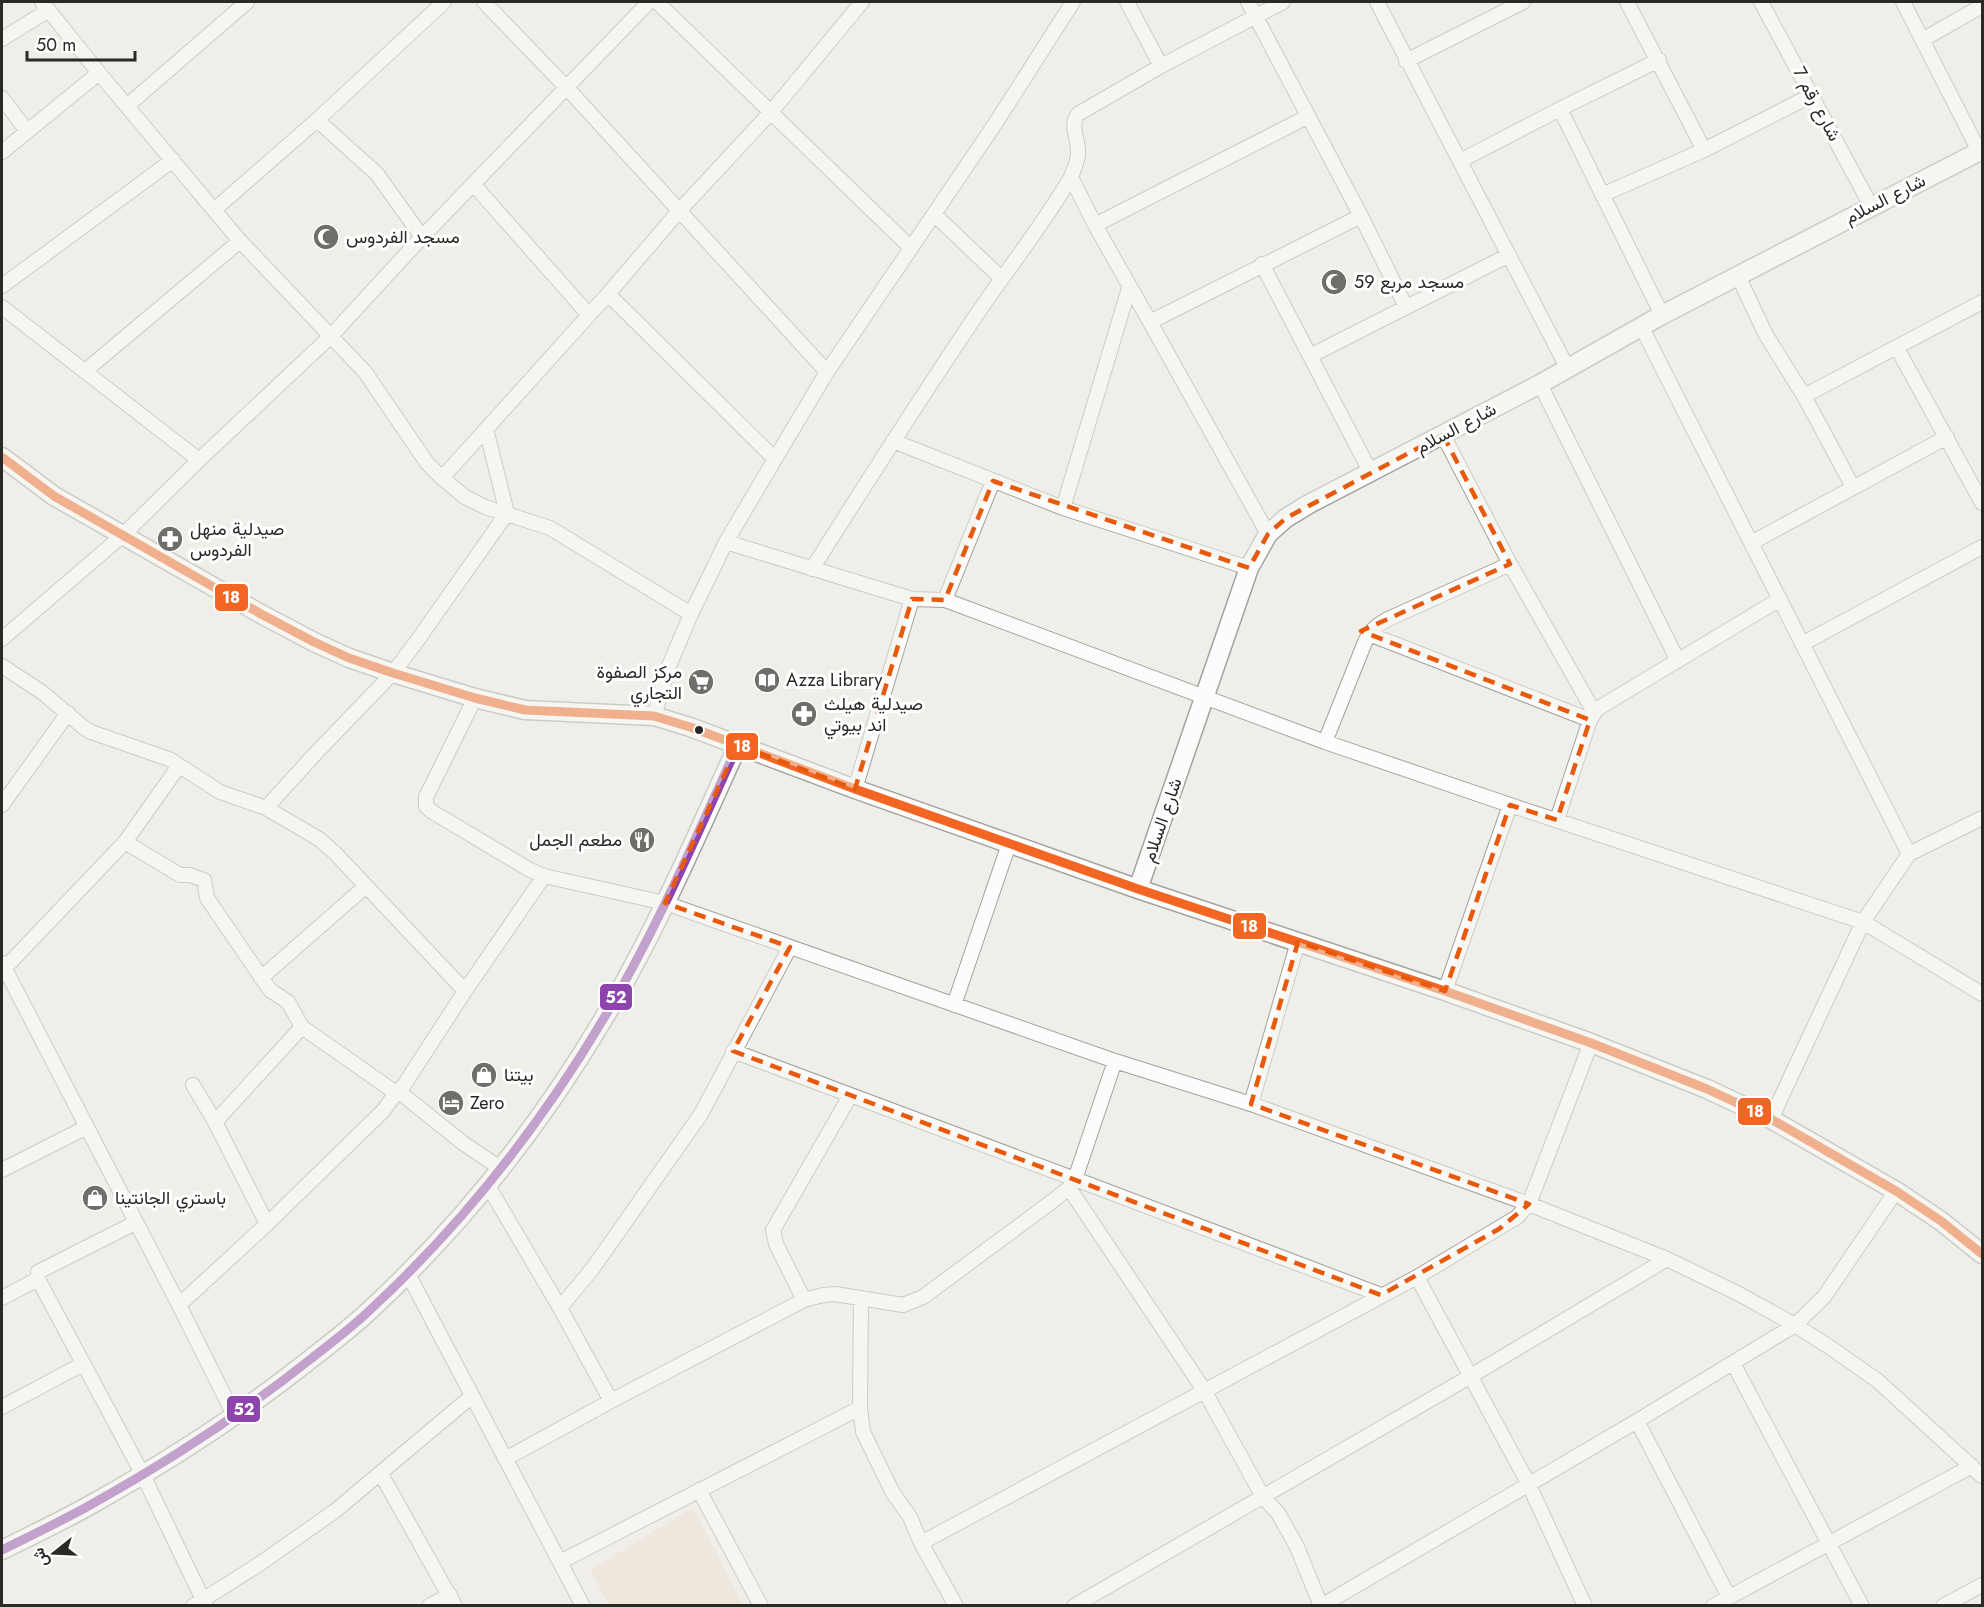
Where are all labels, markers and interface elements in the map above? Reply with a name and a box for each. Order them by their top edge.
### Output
scale bar [27,24,135,62]
text: 50 m [36,32,76,58]
street label: شارع رقم 7 [1787,62,1847,146]
street label: شارع السلام [1840,168,1930,230]
mosque icon: مسجد الفردوس [311,222,341,252]
place label: مسجد الفردوس [346,224,460,250]
mosque icon: مسجد مربع 59 [1319,267,1349,297]
place label: مسجد مربع 59 [1354,269,1464,295]
street label: شارع السلام [1411,396,1501,460]
place label: صيدلية منهل الفردوس [190,516,284,563]
pharmacy icon: صيدلية منهل الفردوس [155,524,185,554]
line badge: 18 [214,583,249,612]
text: 18 [222,586,240,609]
place label: مركز الصفوة التجاري [597,659,682,708]
library icon: Azza Library [752,665,782,695]
supermarket icon: مركز الصفوة التجاري [686,667,716,697]
place label: Azza Library [786,667,883,693]
place label: صيدلية هيلث اند بيوتي [824,691,923,740]
pharmacy icon: صيدلية هيلث اند بيوتي [789,699,819,729]
unlabelled marker [693,724,705,736]
line badge: 18 [725,732,759,761]
text: 18 [733,735,751,758]
street label: شارع السلام [1135,774,1189,866]
restaurant icon: مطعم الجمل [627,825,657,855]
place label: مطعم الجمل [529,827,622,853]
line badge: 18 [1232,912,1267,940]
text: 18 [1240,915,1258,938]
line badge: 52 [599,983,633,1011]
text: 52 [606,986,626,1009]
shop icon: بيتنا [469,1060,499,1090]
place label: بيتنا [504,1062,534,1088]
hotel icon: Zero [436,1088,466,1118]
place label: Zero [470,1090,504,1116]
line badge: 18 [1737,1097,1772,1126]
text: 18 [1746,1100,1764,1123]
shop icon: باستري الجانتينا [80,1183,110,1213]
place label: باستري الجانتينا [115,1185,226,1213]
line badge: 52 [226,1395,261,1423]
text: 52 [234,1398,254,1421]
north arrow [24,1523,84,1583]
text: ش [26,1545,54,1570]

